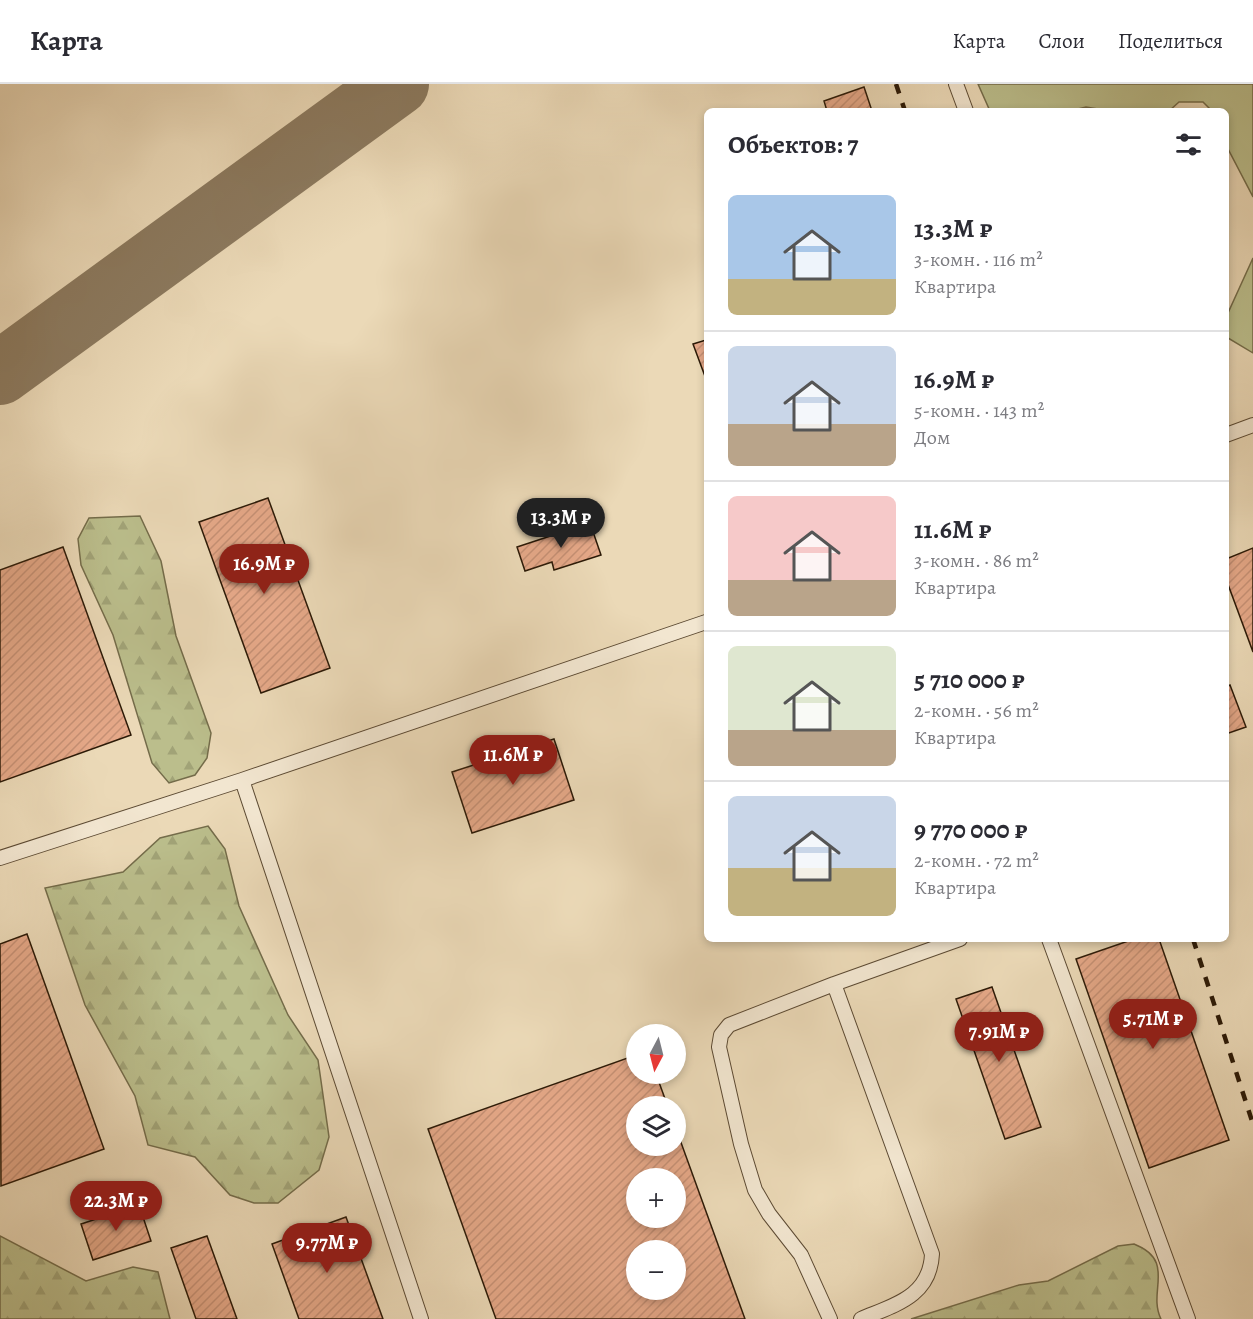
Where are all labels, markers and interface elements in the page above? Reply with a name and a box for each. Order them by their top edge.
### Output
text: Карта [30,22,103,60]
text: Карта [952,27,1005,55]
text: Слои [1038,27,1085,55]
text: Поделиться [1118,27,1223,55]
text: Объектов: 7 [728,127,858,162]
icon: filters [1172,128,1205,161]
text: 13.3M ₽ [914,211,992,246]
icon: home [776,219,848,291]
text: 3-комн. · 116 m² [914,246,1043,273]
text: Квартира [914,273,996,300]
text: 16.9M ₽ [914,362,994,397]
icon: home [776,370,848,442]
text: 5-комн. · 143 m² [914,397,1044,424]
text: Дом [914,424,950,451]
pin: 13.3M ₽ [506,498,616,549]
text: 13.3M ₽ [531,504,591,531]
text: 11.6M ₽ [914,512,992,547]
icon: home [776,520,848,592]
pin: 16.9M ₽ [209,544,319,595]
text: 3-комн. · 86 m² [914,547,1039,574]
text: 16.9M ₽ [233,550,295,577]
text: Квартира [914,574,996,601]
text: 5 710 000 ₽ [914,662,1025,697]
icon: home [776,670,848,742]
text: 2-комн. · 56 m² [914,697,1039,724]
text: Квартира [914,724,996,751]
pin: 11.6M ₽ [458,735,568,786]
text: 11.6M ₽ [483,741,543,768]
text: 9 770 000 ₽ [914,812,1027,847]
icon: home [776,820,848,892]
text: 2-комн. · 72 m² [914,847,1039,874]
text: Квартира [914,874,996,901]
pin: 5.71M ₽ [1098,999,1208,1050]
text: 5.71M ₽ [1123,1005,1183,1032]
pin: 7.91M ₽ [944,1012,1054,1063]
text: 7.91M ₽ [969,1018,1029,1045]
north arrow [626,1024,686,1084]
map controls [626,1024,686,1300]
button: layers [626,1096,686,1156]
button: + [626,1168,686,1228]
pin: 22.3M ₽ [61,1181,171,1232]
text: 22.3M ₽ [84,1187,148,1214]
pin: 9.77M ₽ [272,1223,382,1274]
text: 9.77M ₽ [296,1229,358,1256]
button: − [626,1240,686,1300]

